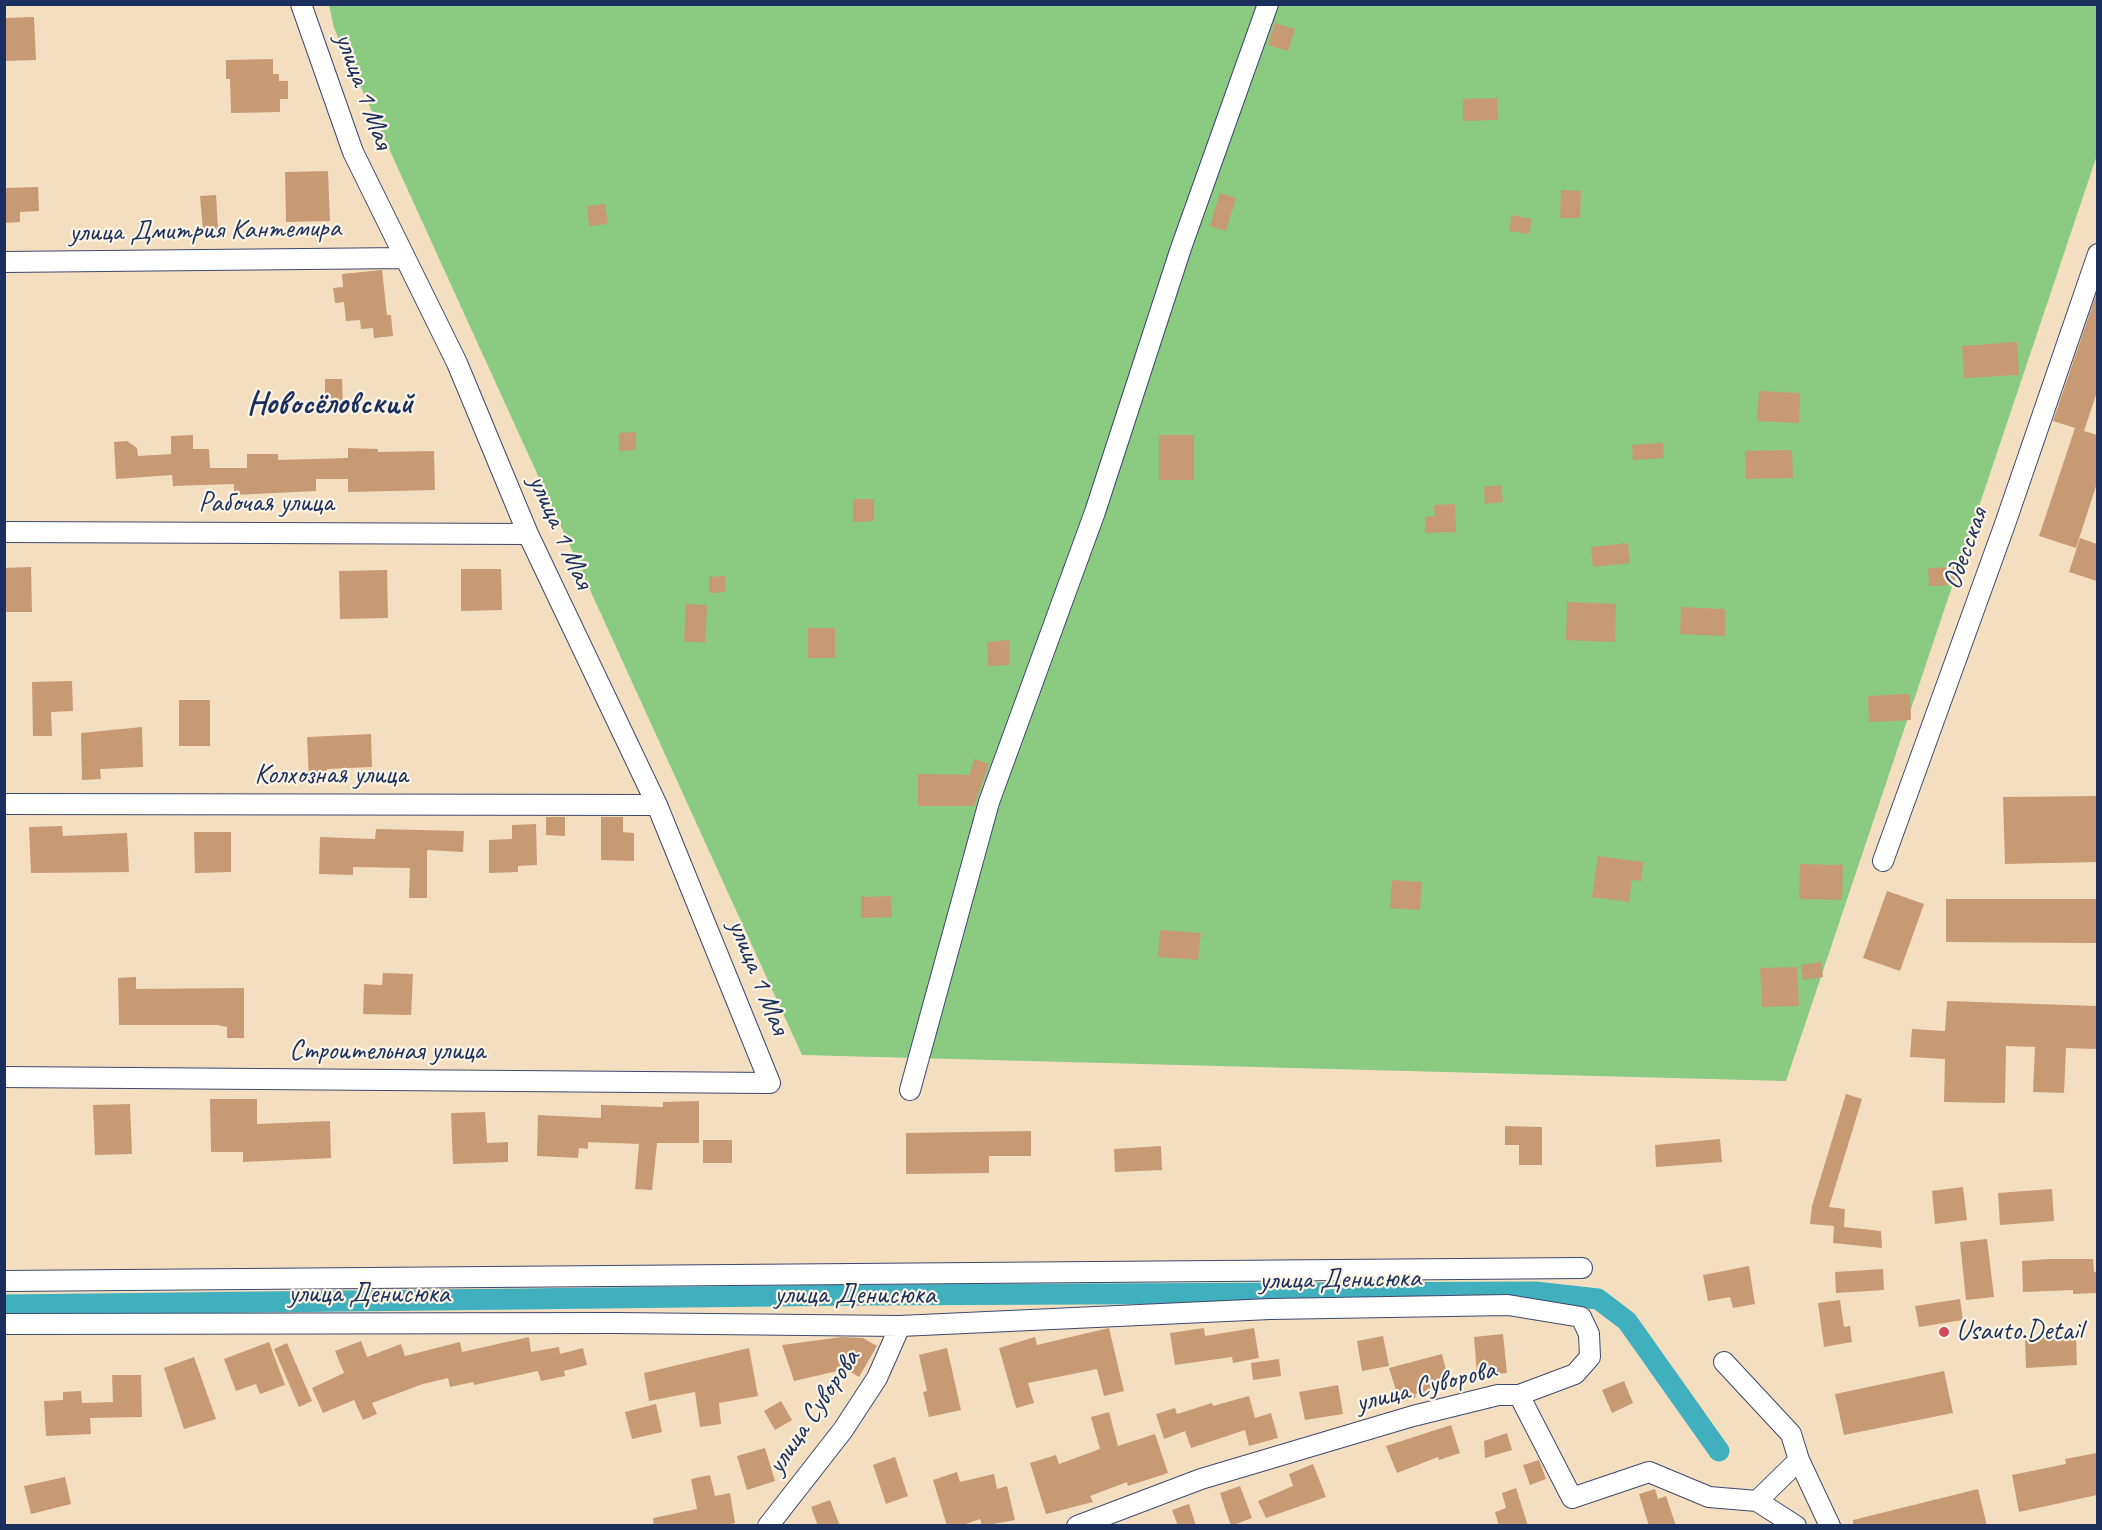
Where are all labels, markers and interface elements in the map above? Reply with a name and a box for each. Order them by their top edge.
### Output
street label: улица 1 Мая [327,28,399,154]
street label: улица Дмитрия Кантемира [69,212,341,250]
district label: Новосёловский [247,386,413,424]
street label: улица 1 Мая [520,470,600,594]
street label: Рабочая улица [198,487,334,521]
street label: Одесская [1936,504,1996,594]
street label: Колхозная улица [255,759,407,793]
street label: улица 1 Мая [720,915,796,1039]
street label: Строительная улица [289,1035,485,1069]
street label: улица Денисюка [1259,1262,1421,1298]
street label: улица Денисюка [288,1278,450,1312]
street label: улица Денисюка [774,1279,936,1313]
place label: Usauto.Detail [1956,1315,2083,1349]
marker: Usauto.Detail [1937,1325,1951,1339]
street label: улица Суворова [760,1343,868,1481]
street label: улица Суворова [1352,1353,1500,1421]

